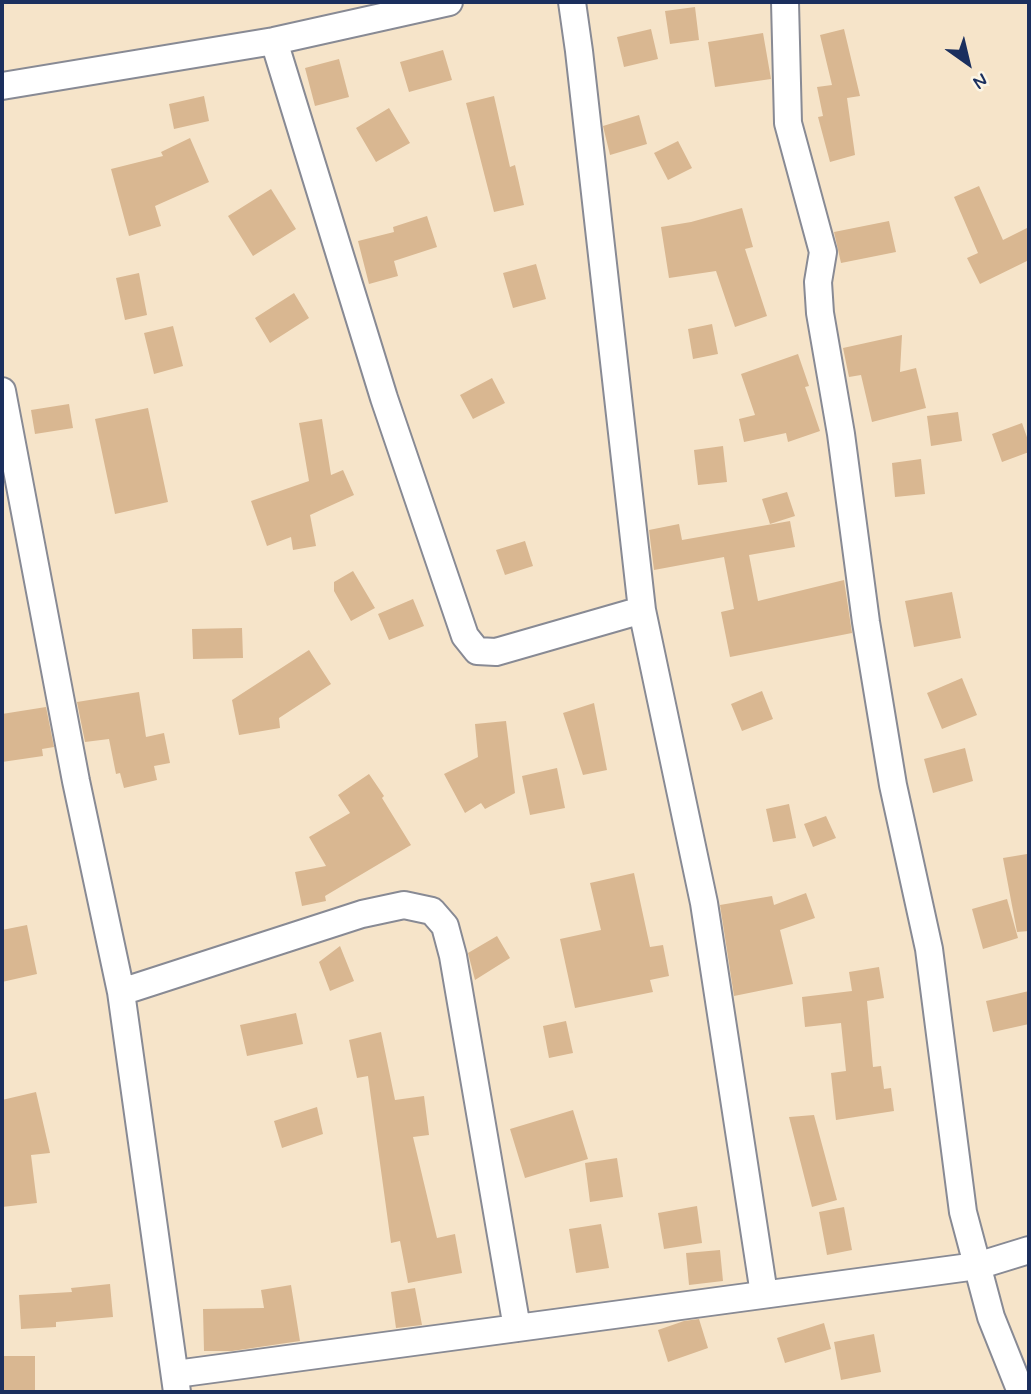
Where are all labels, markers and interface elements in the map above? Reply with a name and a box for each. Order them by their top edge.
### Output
north arrow [933,28,1003,98]
text: N [968,67,992,95]

